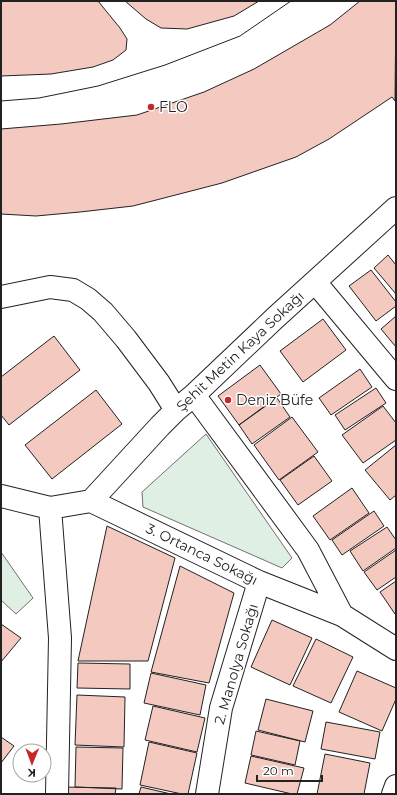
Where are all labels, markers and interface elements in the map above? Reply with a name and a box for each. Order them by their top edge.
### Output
place label: FLO [159,98,188,116]
marker: FLO [146,102,156,112]
street label: Şehit Metin Kaya Sokağı [172,287,308,415]
place label: Deniz Büfe [236,391,313,409]
marker: Deniz Büfe [223,395,233,405]
street label: 3. Ortanca Sokağı [143,519,261,589]
street label: 2. Manolya Sokağı [210,602,262,726]
north arrow [12,743,52,783]
scale bar [257,757,322,783]
text: 20 m [263,763,294,778]
text: K [27,766,36,780]

